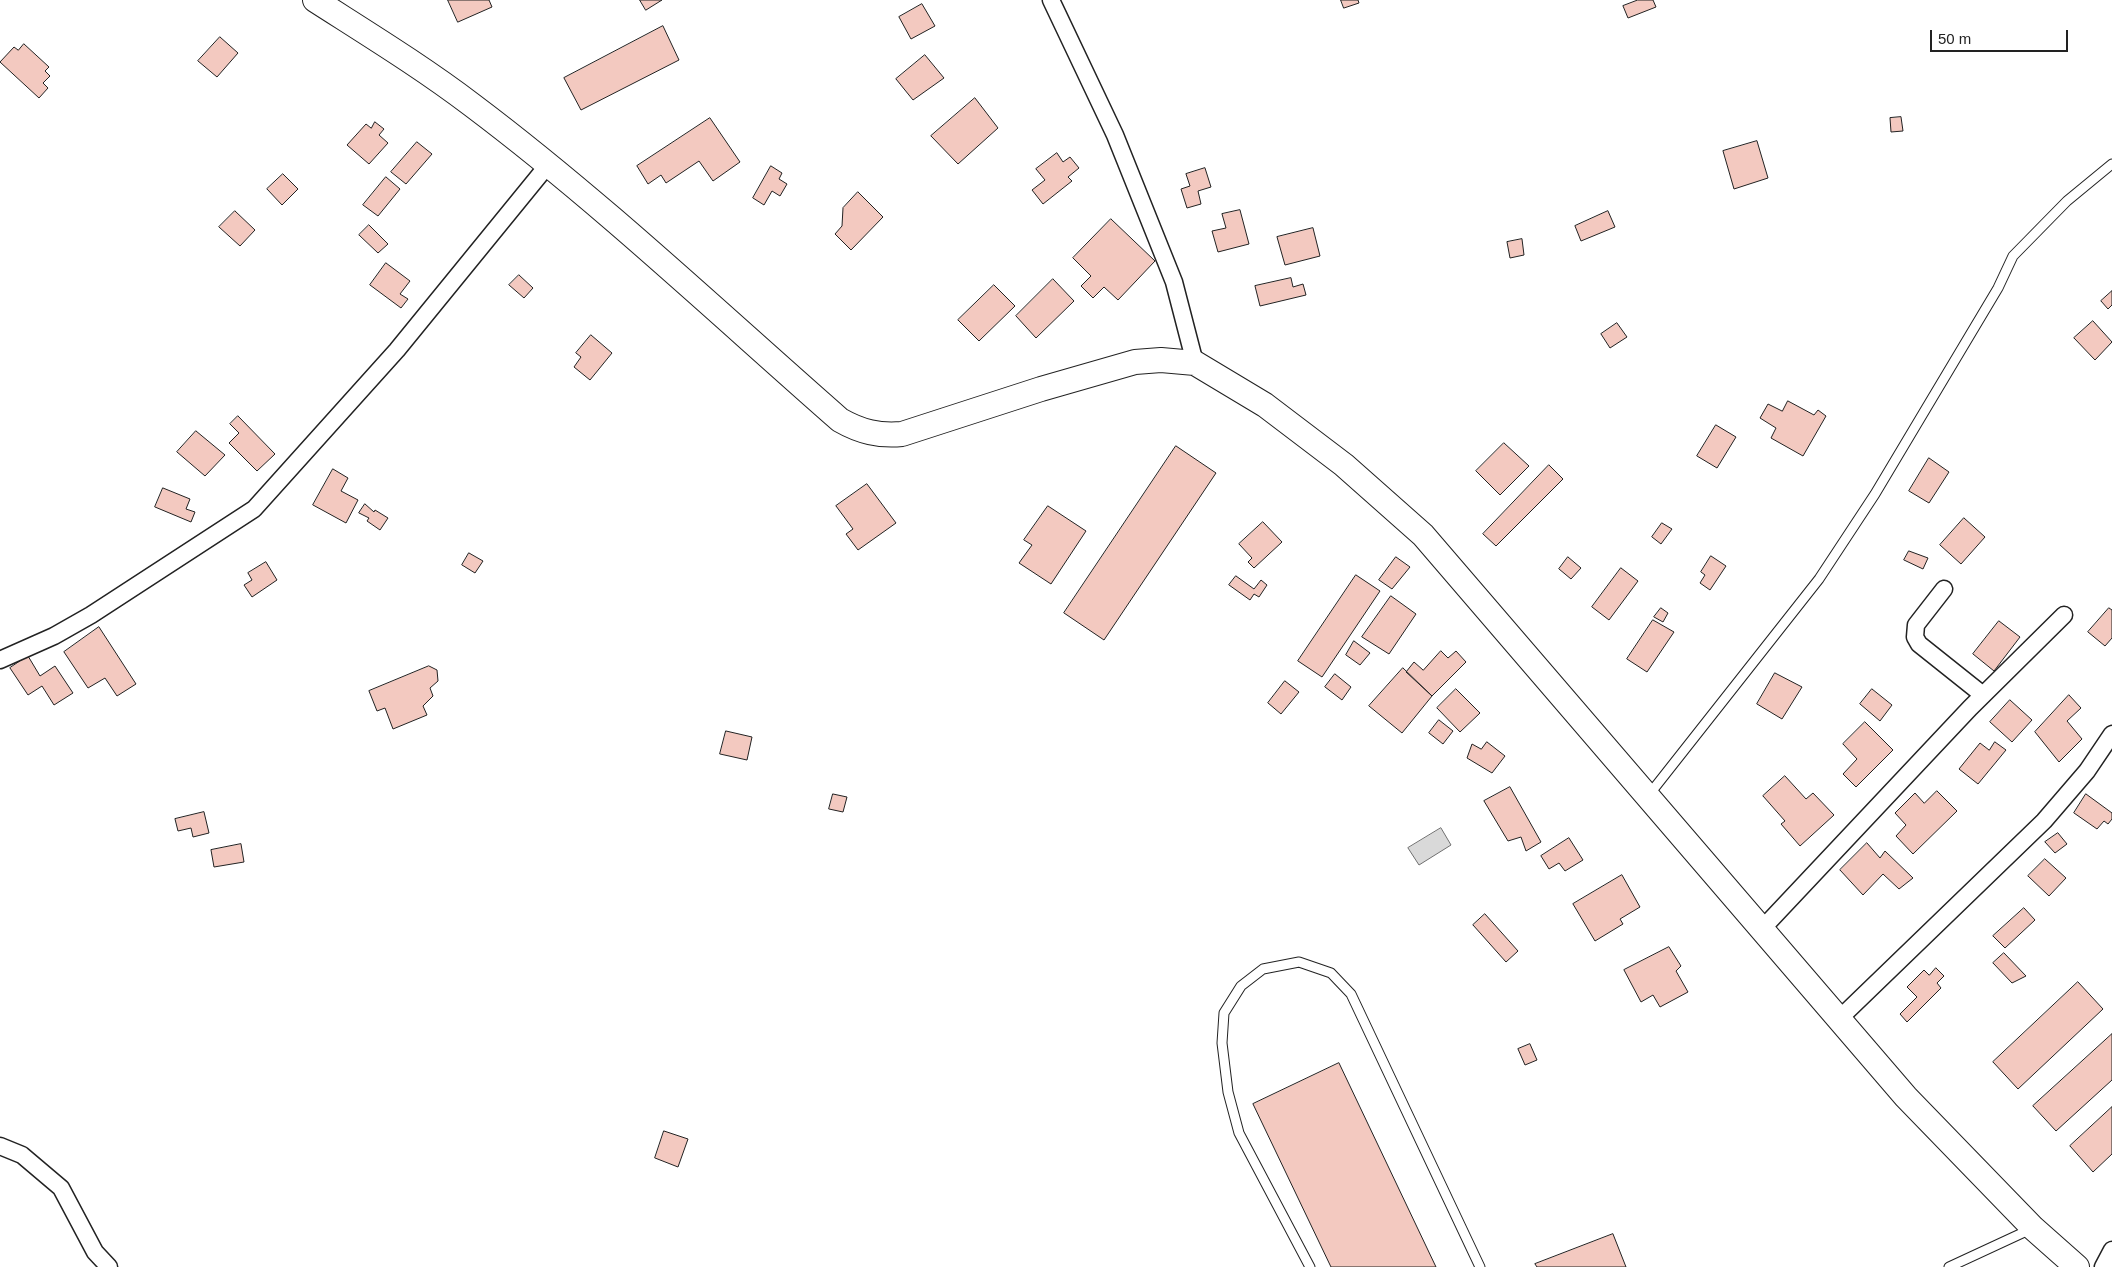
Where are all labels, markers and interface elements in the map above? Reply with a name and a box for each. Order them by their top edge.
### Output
scale bar [1932,20,2070,52]
text: 50 m [1938,30,1971,47]

